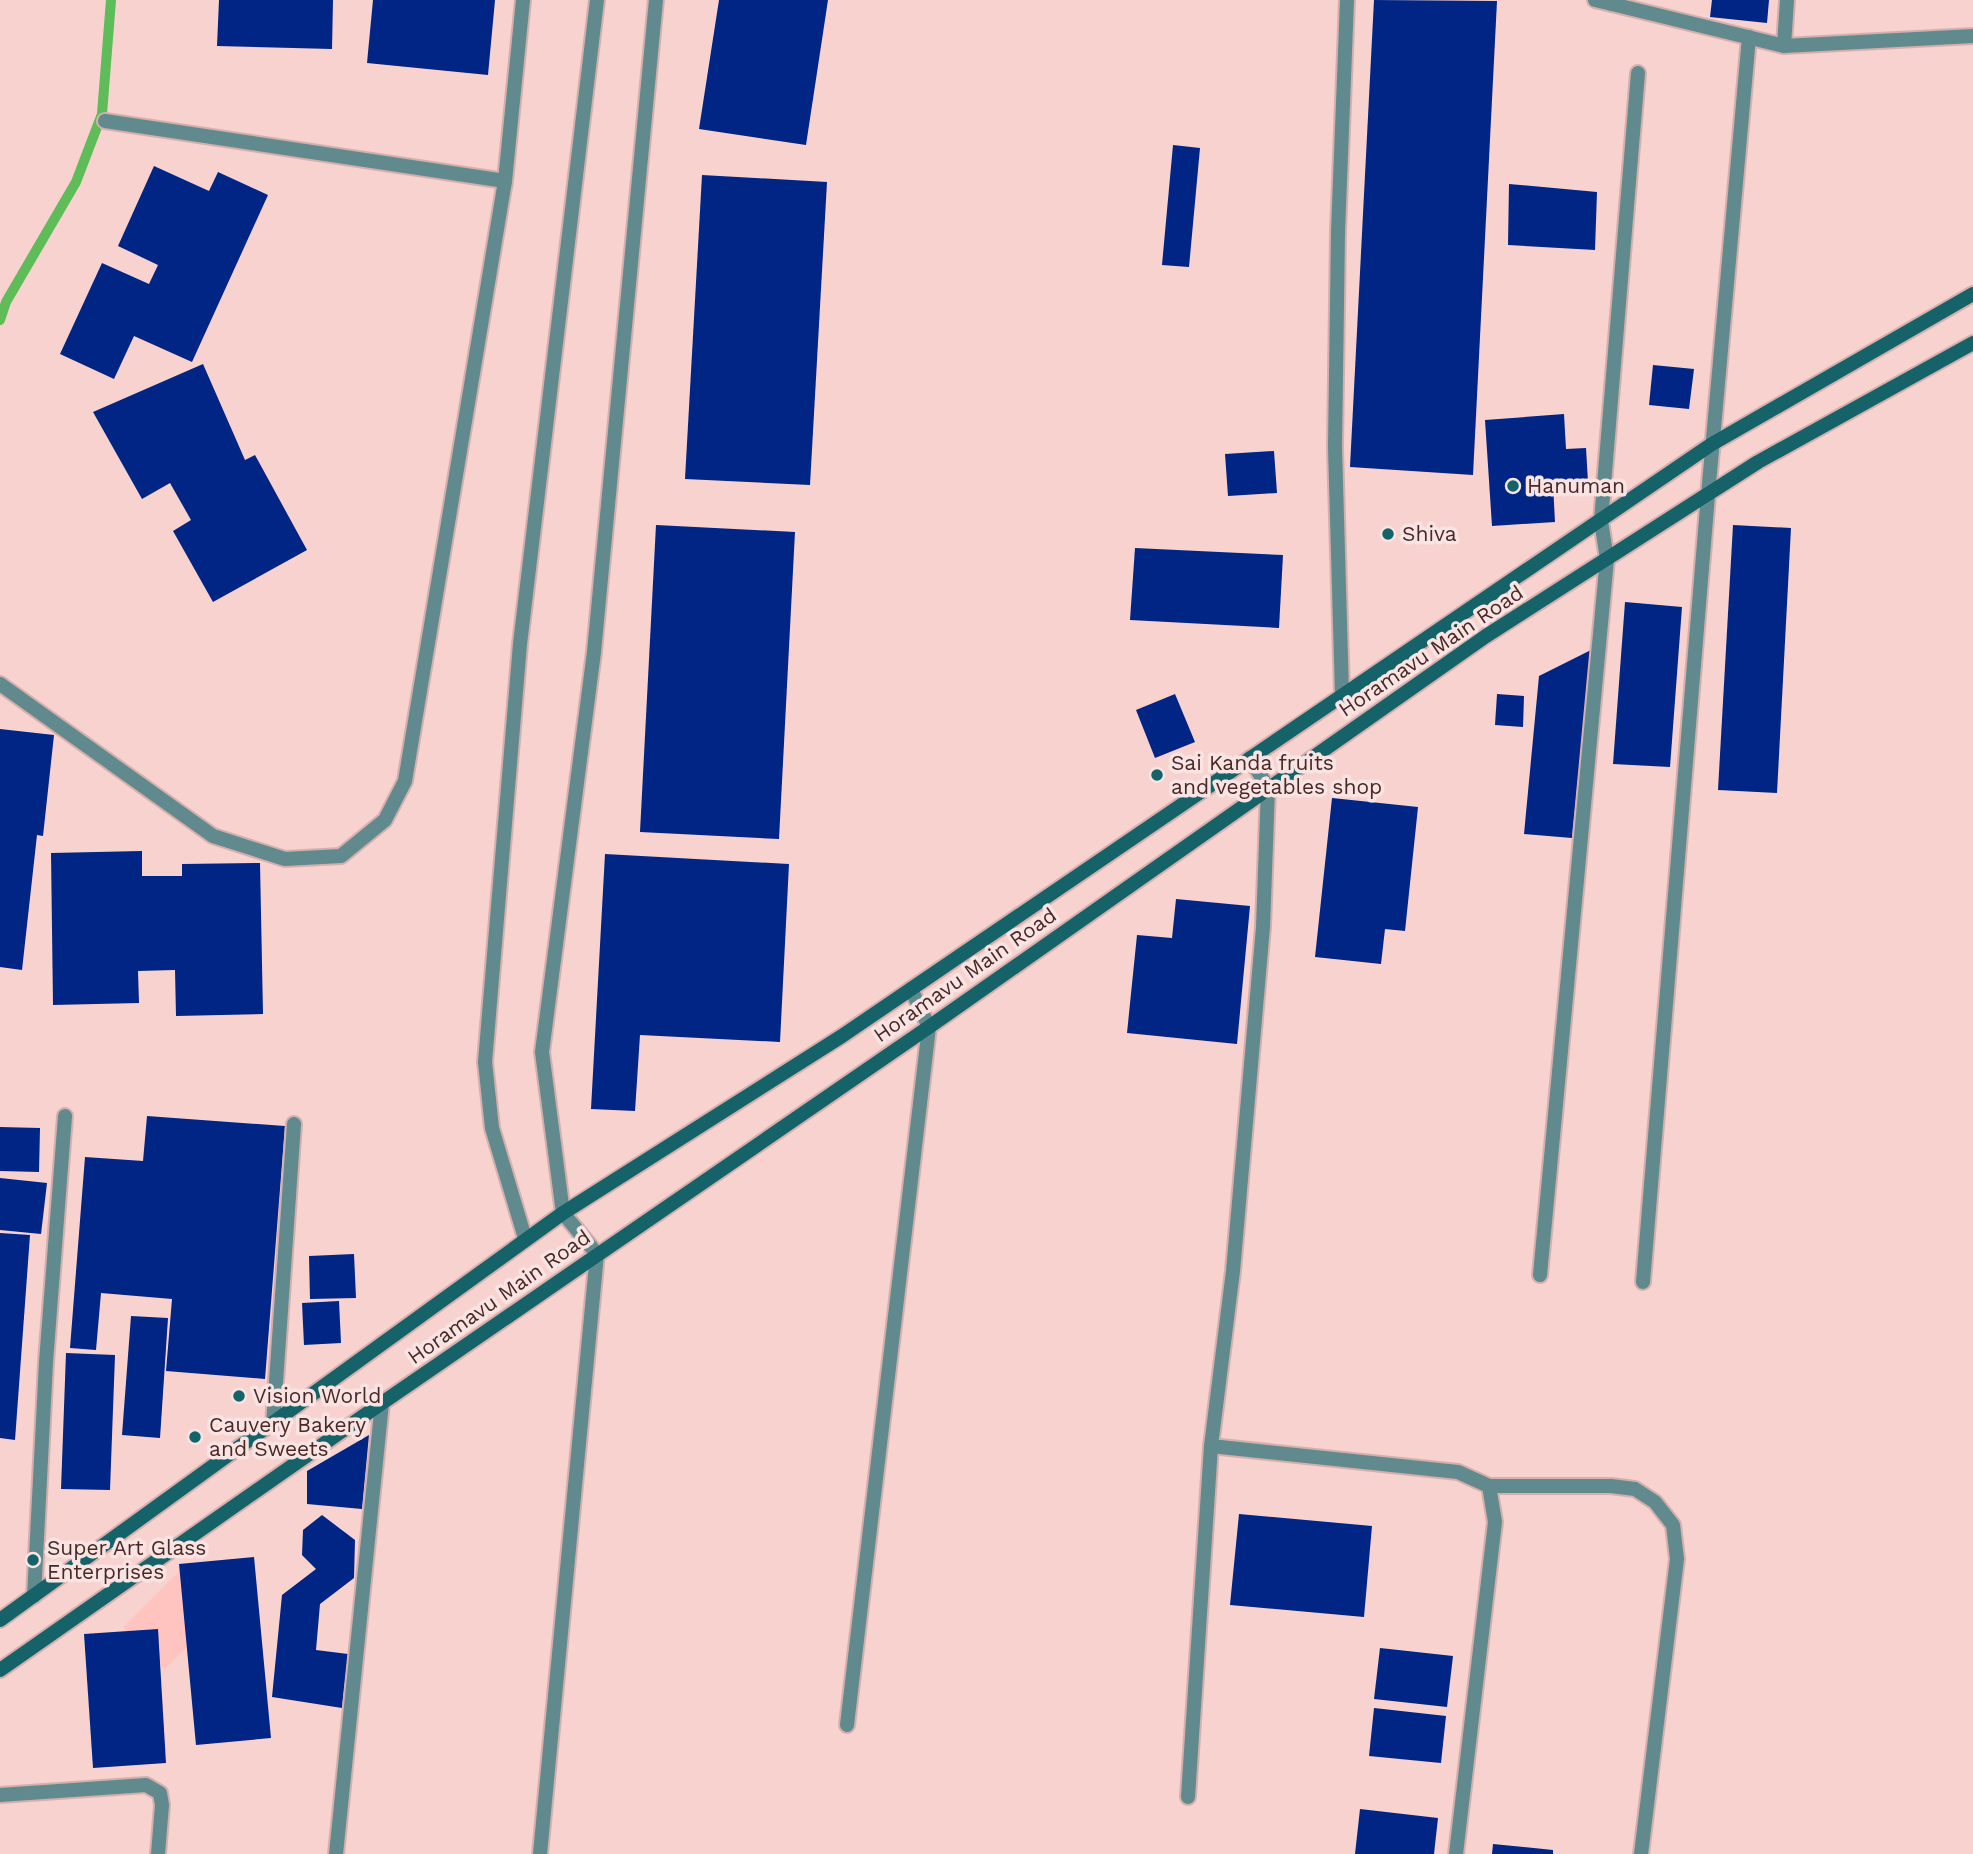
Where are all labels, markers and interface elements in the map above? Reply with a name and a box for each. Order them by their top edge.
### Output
place label: Hanuman [1527,473,1625,498]
marker: Hanuman [1505,478,1521,494]
place label: Shiva [1402,521,1457,546]
marker: Shiva [1380,526,1396,542]
street label: Horamavu Main Road [1334,579,1528,722]
place label: Sai Kanda fruits and vegetables shop [1171,750,1382,799]
marker: Sai Kanda fruits and vegetables shop [1149,767,1165,783]
street label: Horamavu Main Road [869,902,1061,1047]
street label: Horamavu Main Road [403,1224,595,1369]
place label: Vision World [253,1383,381,1408]
marker: Vision World [231,1388,247,1404]
place label: Cauvery Bakery and Sweets [209,1412,366,1461]
marker: Cauvery Bakery and Sweets [187,1429,203,1445]
place label: Super Art Glass Enterprises [47,1535,206,1584]
marker: Super Art Glass Enterprises [25,1552,41,1568]

